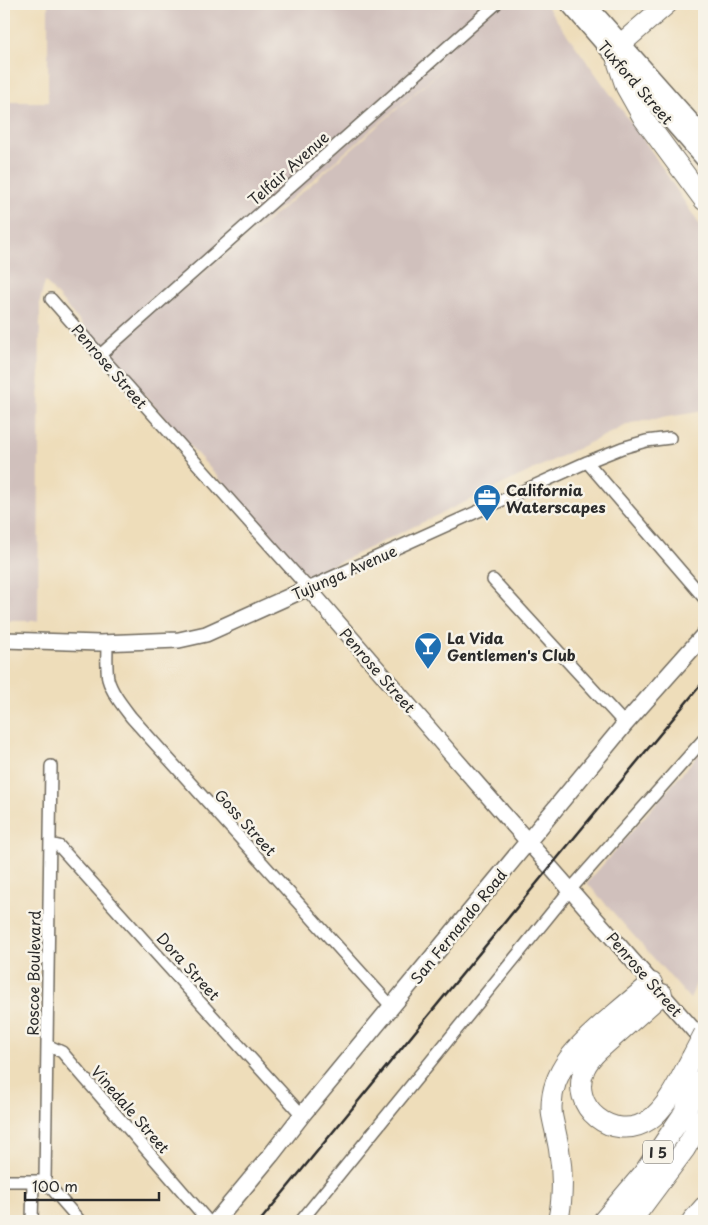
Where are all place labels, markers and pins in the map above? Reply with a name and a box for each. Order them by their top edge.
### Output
place label: California Waterscapes [506,478,606,518]
office icon: California Waterscapes [472,483,502,522]
place label: La Vida Gentlemen's Club [447,626,576,666]
bar icon: La Vida Gentlemen's Club [413,631,443,670]

